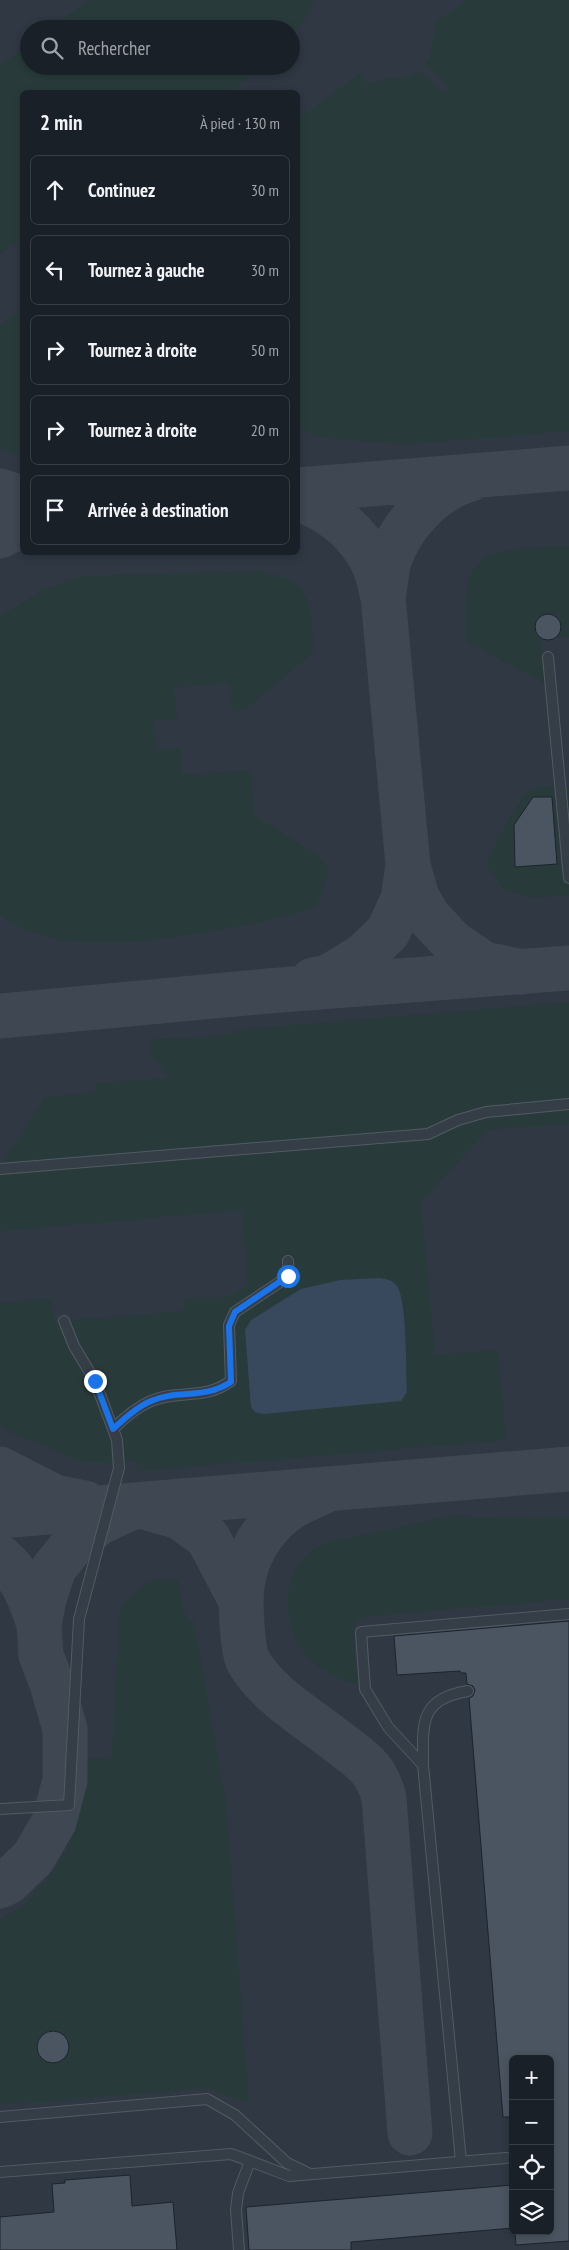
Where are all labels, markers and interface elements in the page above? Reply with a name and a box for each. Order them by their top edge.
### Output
search box [20,20,300,75]
icon: search [38,34,66,62]
text: Rechercher [78,36,150,60]
text: 2 min [40,109,82,136]
text: À pied · 130 m [200,113,280,133]
icon: ahead [41,176,69,204]
text: Continuez [88,178,155,202]
text: 30 m [251,180,279,200]
icon: left [41,256,69,284]
text: Tournez à gauche [88,258,205,282]
text: 30 m [251,260,279,280]
icon: right [41,336,69,364]
text: Tournez à droite [88,338,197,362]
text: 50 m [251,340,279,360]
icon: right [41,416,69,444]
text: Tournez à droite [88,418,197,442]
text: 20 m [251,420,279,440]
icon: arrive [41,496,69,524]
text: Arrivée à destination [88,498,229,522]
route start [277,1265,300,1288]
route end [84,1370,107,1393]
map controls [509,2055,554,2235]
button: + [509,2055,554,2100]
button: − [509,2100,554,2145]
button: locate [509,2145,554,2190]
button: layers [509,2190,554,2235]

